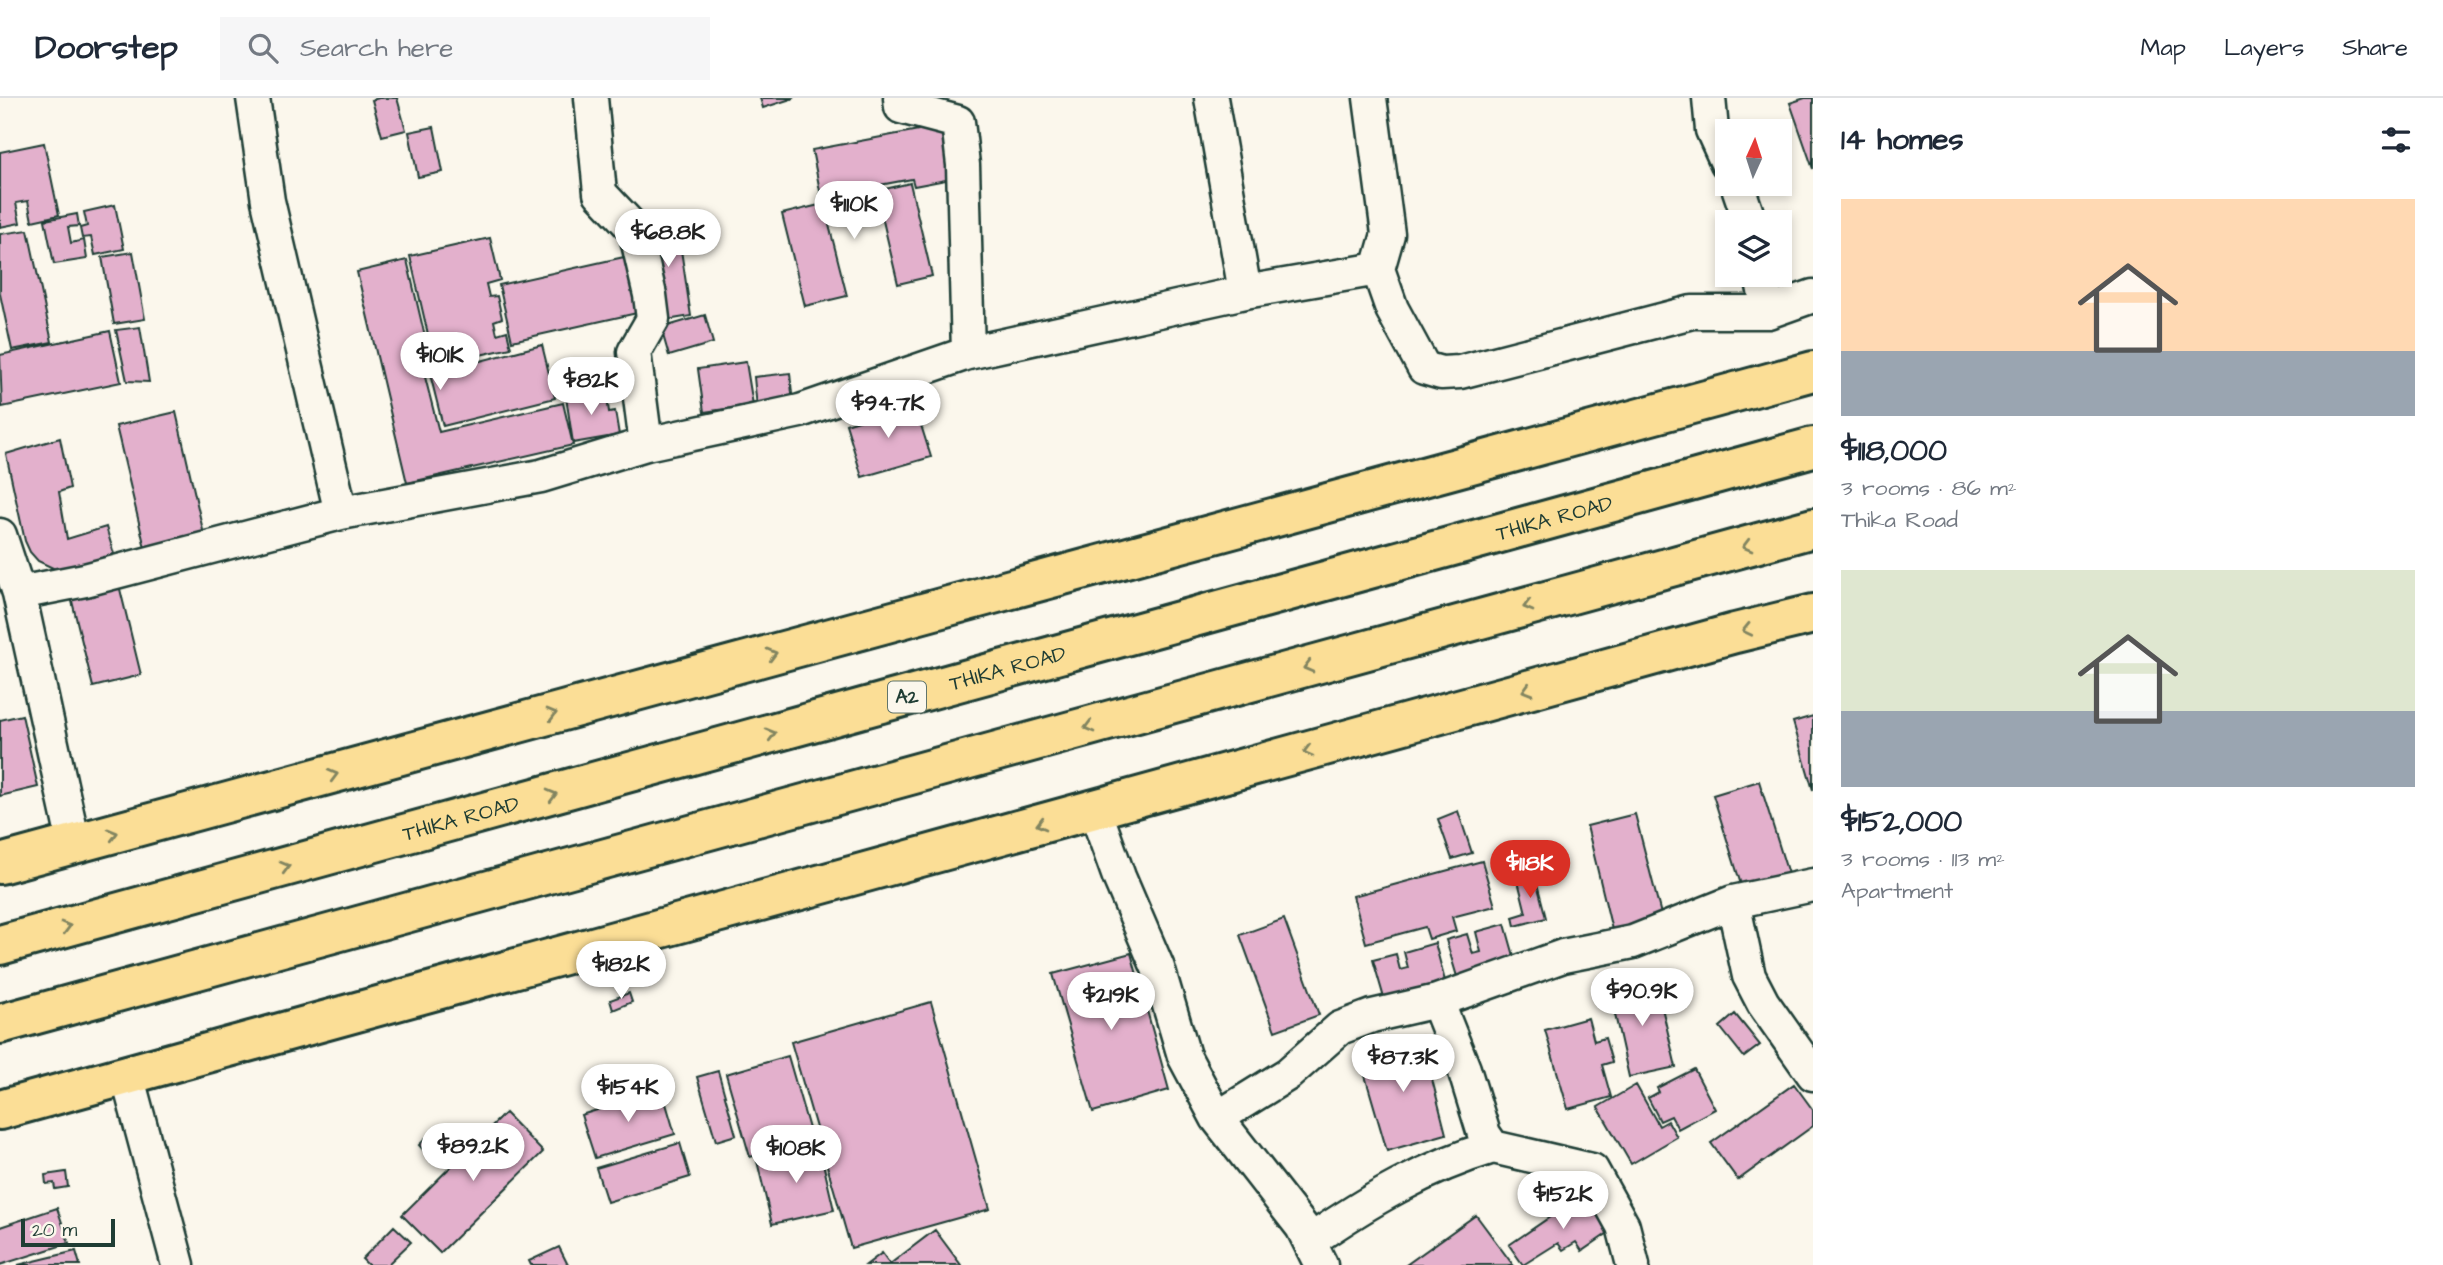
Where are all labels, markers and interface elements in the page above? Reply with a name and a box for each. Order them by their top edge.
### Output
search box [220,17,710,80]
text: Doorstep [35,25,178,71]
icon: search [244,29,282,67]
text: Search here [300,30,453,66]
text: Map [2141,31,2186,65]
text: Layers [2224,31,2304,65]
text: Share [2342,31,2408,65]
north arrow [1715,119,1792,196]
map controls [1715,119,1792,287]
text: 14 homes [1841,119,1964,161]
icon: filters [2377,121,2415,159]
pin: $110K [805,181,903,241]
text: $110K [830,188,878,220]
pin: $68.8K [611,209,725,269]
button: layers [1715,210,1792,287]
text: $68.8K [631,216,705,248]
icon: home [2065,245,2191,371]
pin: $101K [391,332,489,392]
text: $101K [416,339,464,371]
pin: $82K [550,358,632,417]
text: $82K [564,364,618,396]
pin: $94.7K [831,380,945,440]
text: $94.7K [852,387,924,419]
text: $118,000 [1841,430,1947,472]
text: 3 rooms · 86 m² [1841,472,2017,504]
street label: THIKA ROAD [1493,488,1616,548]
text: Thika Road [1841,504,1958,536]
one-way arrow [1741,538,1753,553]
one-way arrow [1522,598,1534,613]
icon: home [2065,616,2191,742]
one-way arrow [1741,622,1753,636]
street label: THIKA ROAD [946,638,1070,698]
one-way arrow [766,648,778,662]
one-way arrow [1303,658,1315,673]
road number: A2 [888,682,926,712]
one-way arrow [1521,682,1533,696]
one-way arrow [546,708,558,723]
one-way arrow [1083,718,1095,733]
one-way arrow [765,728,777,743]
one-way arrow [1302,743,1314,757]
one-way arrow [327,768,339,783]
street label: THIKA ROAD [399,788,523,848]
one-way arrow [546,788,558,803]
text: $152,000 [1841,801,1962,843]
one-way arrow [1035,816,1047,830]
one-way arrow [107,827,119,842]
pin: $118K [1481,840,1579,900]
text: 3 rooms · 113 m² [1841,843,2005,875]
text: $118K [1506,847,1554,879]
one-way arrow [279,861,291,876]
text: Apartment [1841,875,1953,907]
one-way arrow [60,921,72,936]
pin: $182K [572,942,670,1001]
text: $182K [592,948,650,980]
pin: $90.9K [1585,968,1699,1028]
pin: $219K [1062,972,1160,1032]
text: $90.9K [1607,975,1677,1007]
text: $219K [1083,979,1139,1011]
pin: $87.3K [1346,1034,1460,1094]
text: $87.3K [1368,1041,1438,1073]
pin: $154K [579,1065,677,1124]
text: $154K [597,1071,659,1103]
pin: $89.2K [416,1124,530,1183]
pin: $108K [747,1126,845,1185]
text: $89.2K [437,1130,509,1162]
text: $108K [766,1132,826,1164]
pin: $152K [1514,1172,1612,1231]
text: $152K [1533,1178,1593,1210]
scale bar [21,1216,116,1248]
text: 20 m [32,1217,77,1244]

